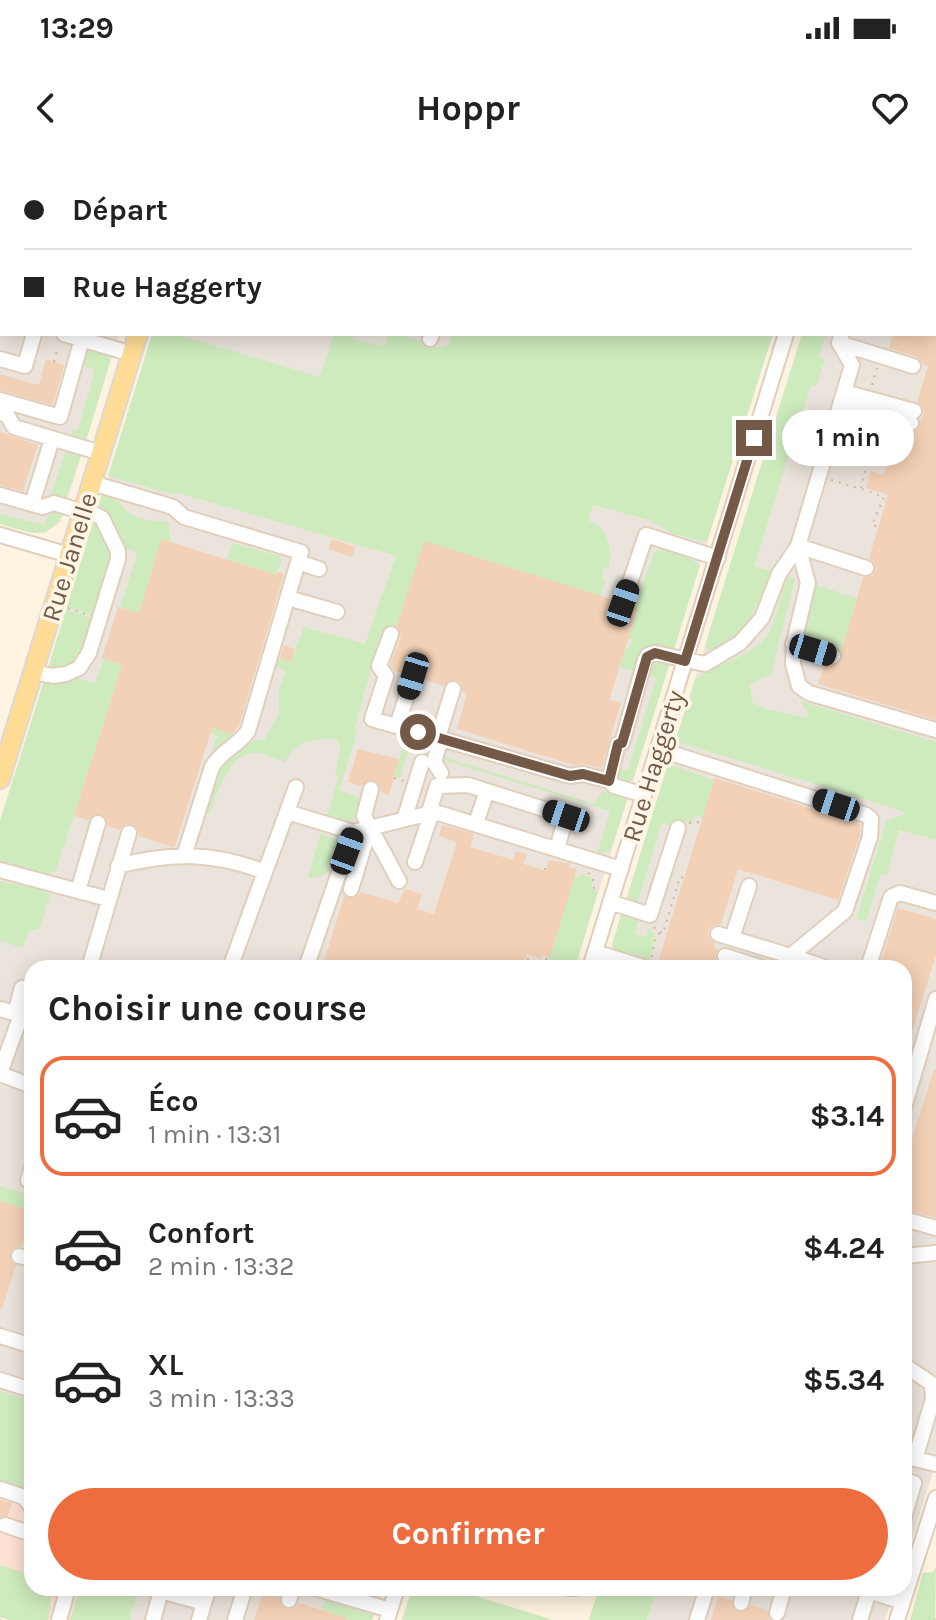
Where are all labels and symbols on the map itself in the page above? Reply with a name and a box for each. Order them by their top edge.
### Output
callout: 1 min [782,410,914,466]
route end [736,420,772,456]
street label: Rue Janelle [35,489,104,625]
car [604,576,642,630]
car [787,632,839,668]
car [395,650,431,702]
street label: Rue Haggerty [616,687,691,846]
route start [400,714,436,750]
car [809,786,863,824]
car [539,797,593,835]
car [328,824,366,878]

